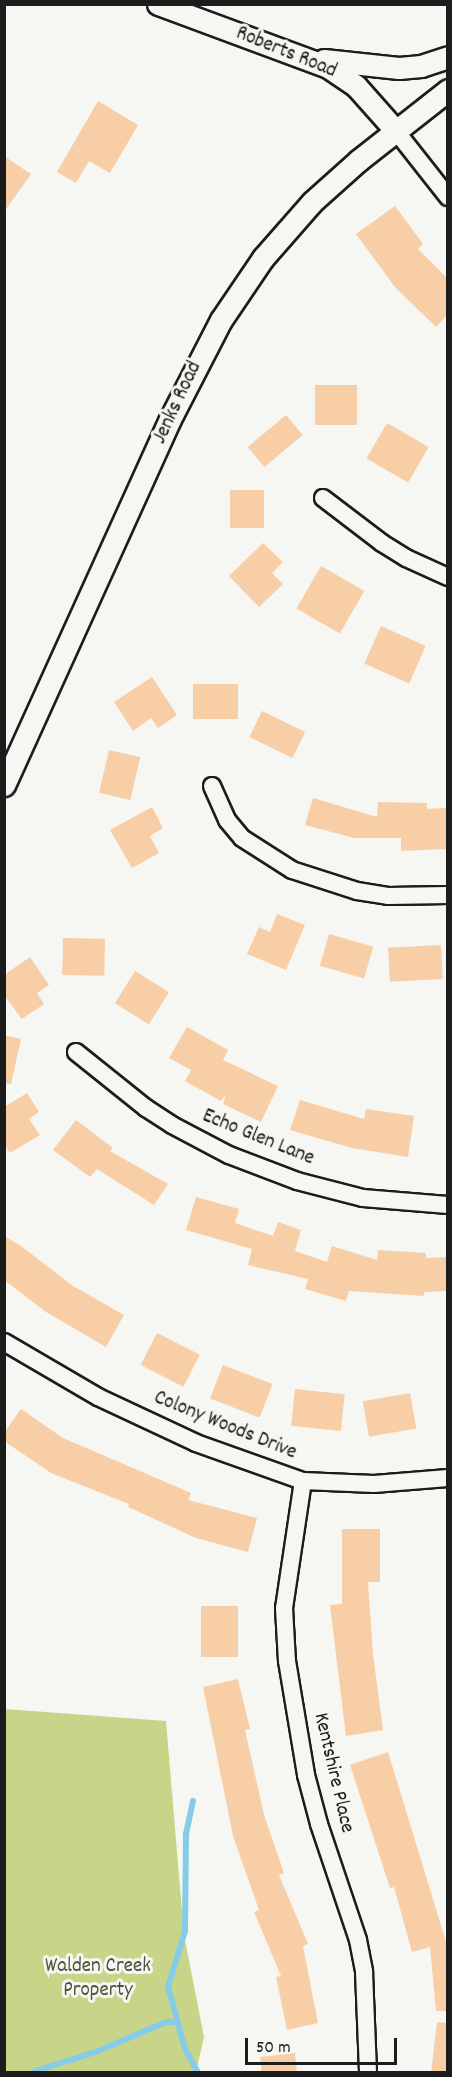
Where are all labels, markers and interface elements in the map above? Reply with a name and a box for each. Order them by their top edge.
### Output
street label: Roberts Road [232,21,340,85]
street label: Jenks Road [148,358,208,448]
street label: Echo Glen Lane [198,1104,318,1172]
street label: Colony Woods Drive [150,1386,300,1466]
street label: Kentshire Place [307,1710,359,1836]
park label: Walden Creek Property [45,1954,151,2004]
scale bar [248,2026,400,2064]
text: 50 m [256,2036,291,2061]

